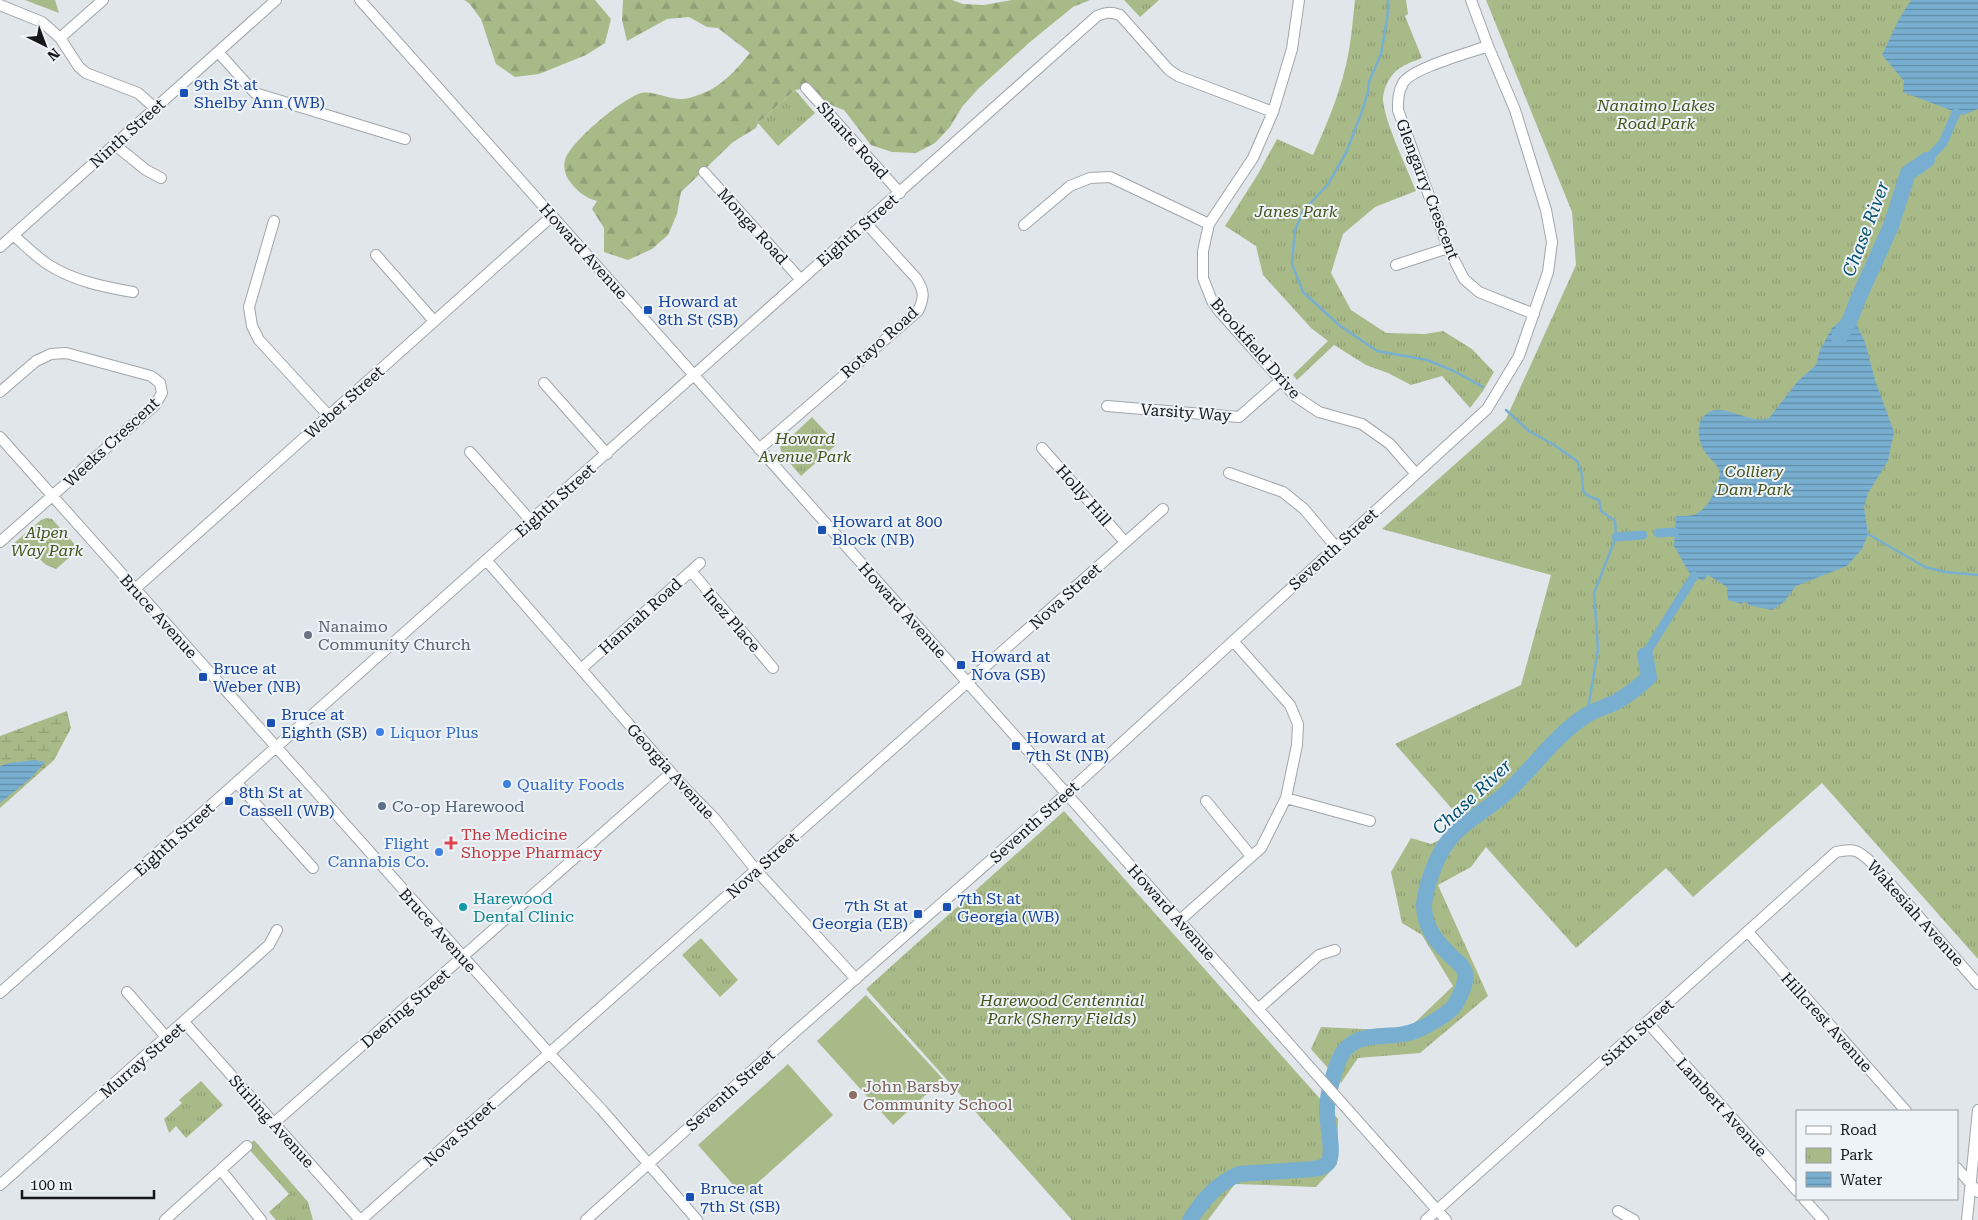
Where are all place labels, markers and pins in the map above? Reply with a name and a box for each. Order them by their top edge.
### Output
place label: 9th St at Shelby Ann (WB) [194,75,325,112]
marker: 9th St at Shelby Ann (WB) [178,87,190,99]
place label: Howard at 8th St (SB) [658,292,738,329]
marker: Howard at 8th St (SB) [642,304,654,316]
place label: Howard at 800 Block (NB) [832,512,943,549]
marker: Howard at 800 Block (NB) [816,524,828,536]
place label: Nanaimo Community Church [318,617,471,654]
marker: Nanaimo Community Church [302,629,314,641]
place label: Howard at Nova (SB) [971,647,1051,684]
place label: Bruce at Weber (NB) [213,659,301,696]
marker: Howard at Nova (SB) [955,659,967,671]
marker: Bruce at Weber (NB) [197,671,209,683]
place label: Bruce at Eighth (SB) [281,705,367,742]
marker: Bruce at Eighth (SB) [265,717,277,729]
place label: Liquor Plus [390,723,479,742]
marker: Liquor Plus [374,726,386,738]
place label: Howard at 7th St (NB) [1026,728,1109,765]
marker: Howard at 7th St (NB) [1010,740,1022,752]
place label: Quality Foods [517,775,625,794]
marker: Quality Foods [501,778,513,790]
place label: 8th St at Cassell (WB) [239,783,335,820]
marker: 8th St at Cassell (WB) [223,795,235,807]
place label: Co-op Harewood [392,797,524,816]
marker: Co-op Harewood [376,800,388,812]
place label: The Medicine Shoppe Pharmacy [461,825,603,862]
place label: Flight Cannabis Co. [328,834,429,871]
marker: The Medicine Shoppe Pharmacy [445,837,457,849]
marker: Flight Cannabis Co. [433,846,445,858]
place label: Harewood Dental Clinic [473,889,574,926]
place label: 7th St at Georgia (WB) [957,889,1060,926]
place label: 7th St at Georgia (EB) [812,896,908,933]
marker: Harewood Dental Clinic [457,901,469,913]
marker: 7th St at Georgia (WB) [941,901,953,913]
marker: 7th St at Georgia (EB) [912,908,924,920]
place label: John Barsby Community School [863,1077,1013,1114]
marker: John Barsby Community School [847,1089,859,1101]
place label: Bruce at 7th St (SB) [700,1179,780,1216]
marker: Bruce at 7th St (SB) [684,1191,696,1203]

